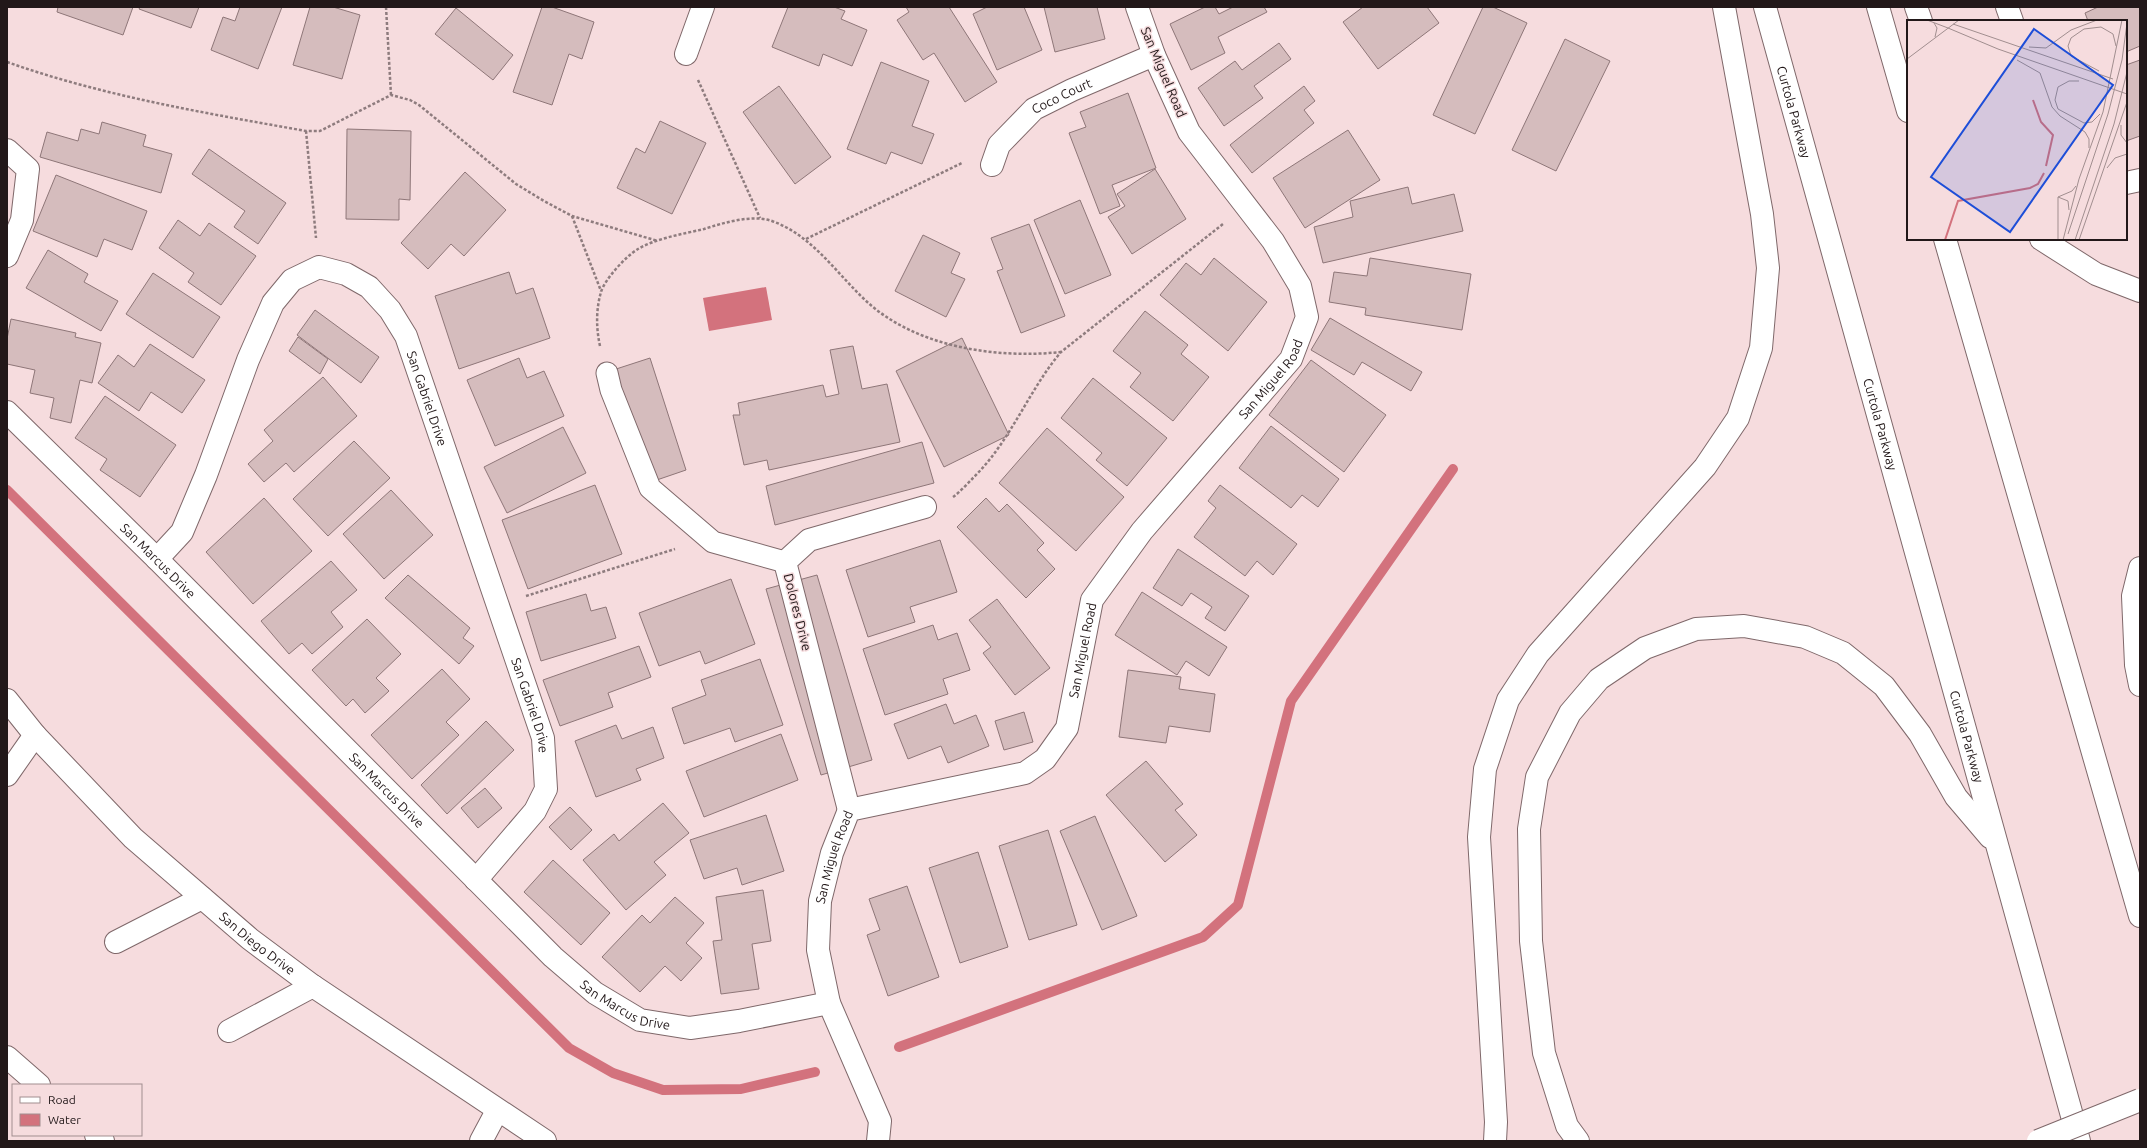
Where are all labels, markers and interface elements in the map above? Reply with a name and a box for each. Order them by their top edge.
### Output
inset map [1907,20,2127,240]
street label: San Miguel Road [1139,25,1189,119]
street label: Curtola Parkway [1775,64,1814,160]
street label: Coco Court [1029,75,1094,116]
street label: San Miguel Road [1236,337,1305,421]
street label: San Gabriel Drive [405,349,450,448]
street label: Curtola Parkway [1861,377,1900,472]
street label: San Marcus Drive [118,520,199,601]
street label: Dolores Drive [782,572,814,652]
street label: San Miguel Road [1066,601,1098,699]
street label: San Gabriel Drive [509,656,551,753]
street label: Curtola Parkway [1948,689,1986,784]
street label: San Marcus Drive [347,750,427,830]
street label: San Miguel Road [813,808,855,905]
street label: San Diego Drive [217,909,298,977]
street label: San Marcus Drive [578,977,671,1032]
legend [12,1084,142,1136]
text: Road [48,1093,76,1106]
text: Water [48,1113,81,1126]

